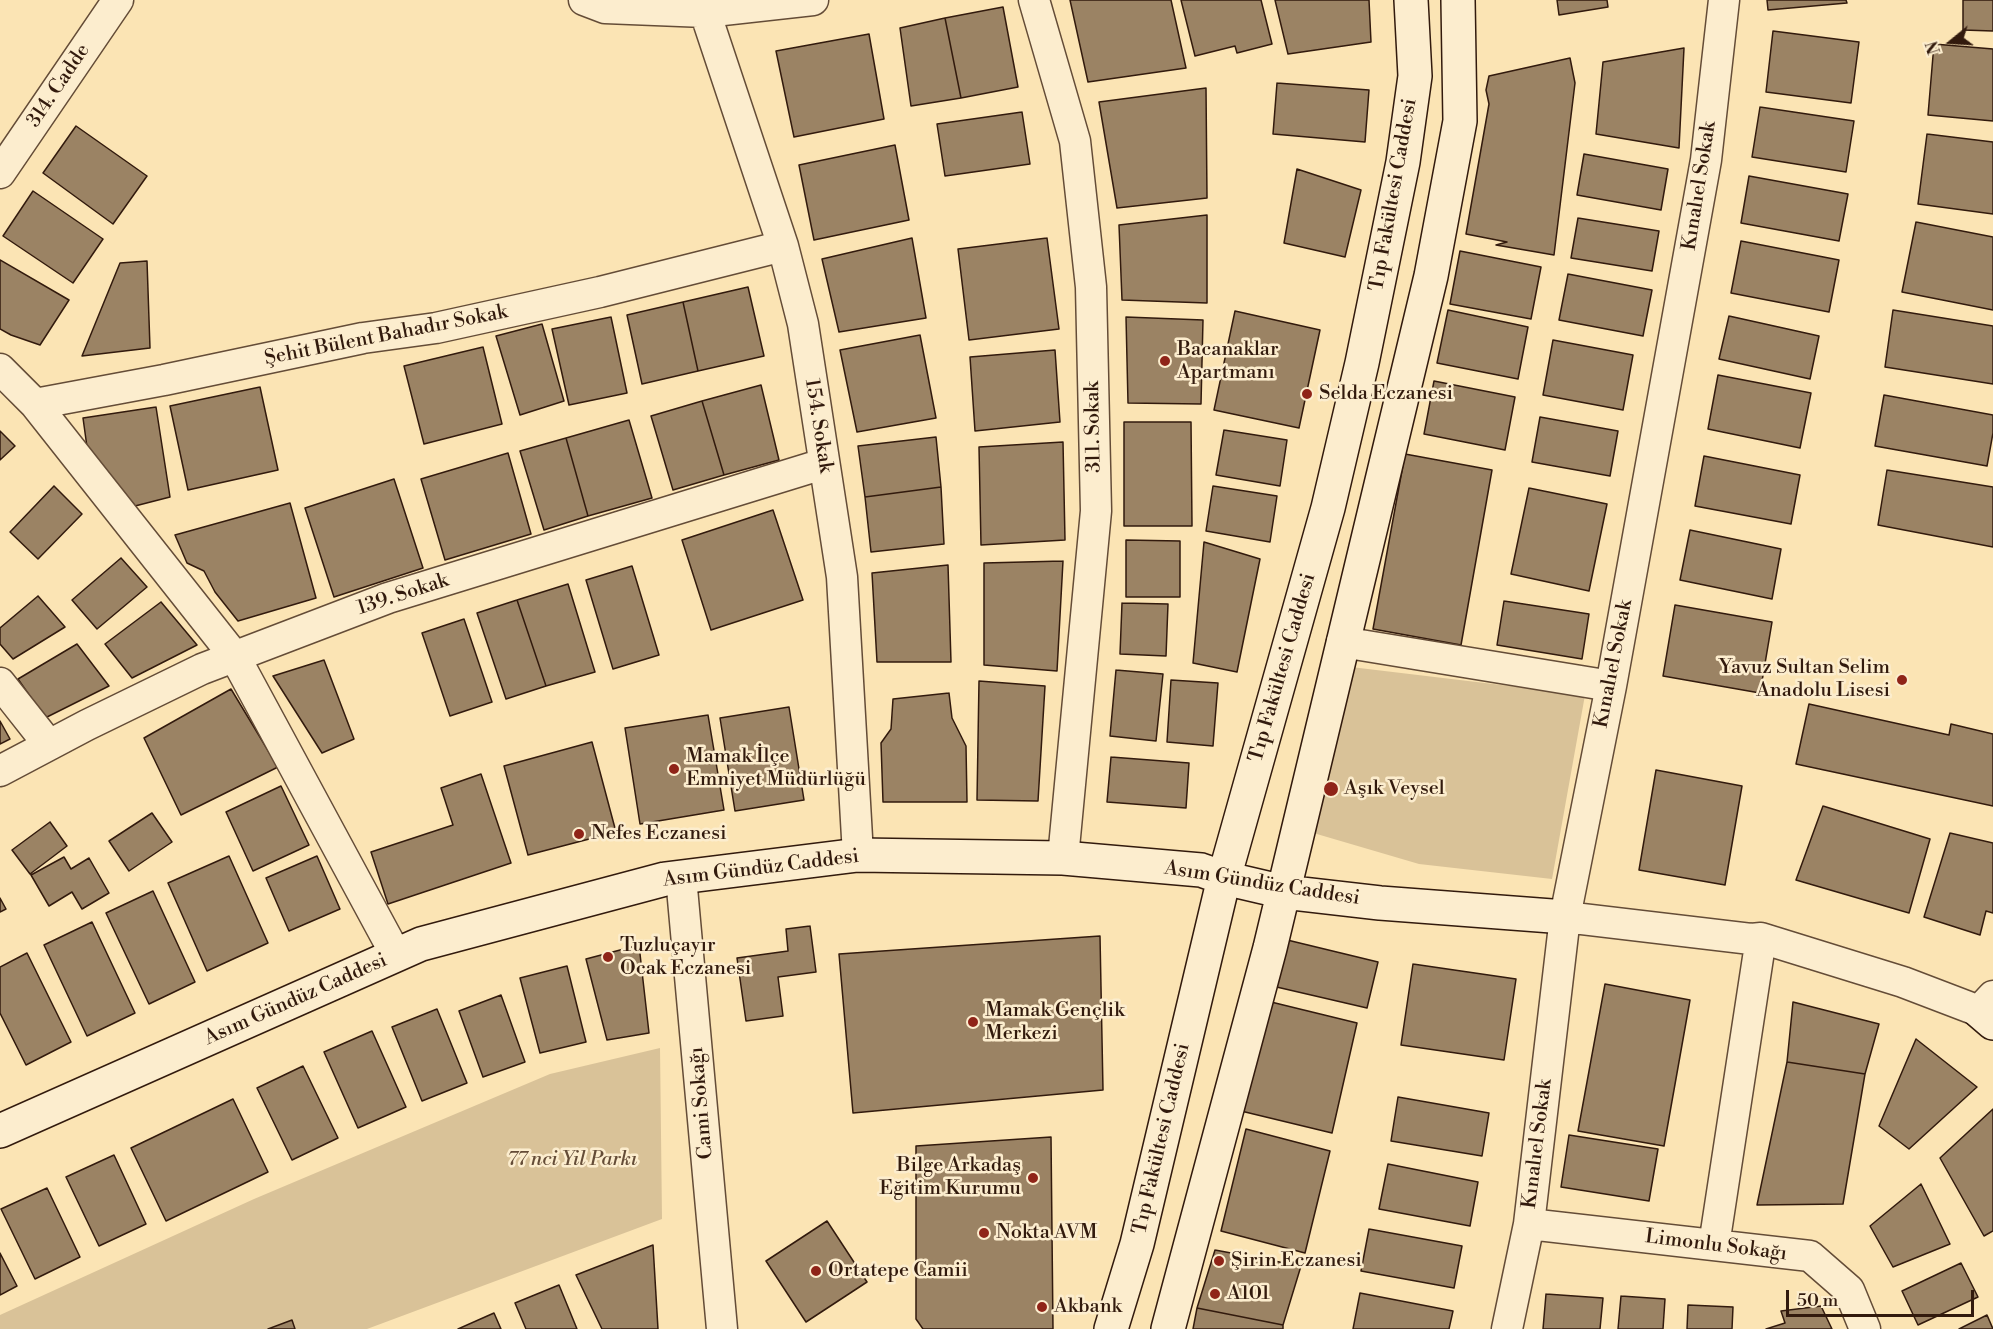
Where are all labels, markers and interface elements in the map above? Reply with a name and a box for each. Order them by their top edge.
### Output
north arrow [1921,12,1981,72]
text: N [1922,38,1945,57]
street label: 314. Cadde [22,40,96,132]
street label: Tıp Fakültesi Caddesi [1365,97,1423,293]
street label: Kınalıel Sokak [1678,120,1722,252]
street label: Şehit Bülent Bahadır Sokak [262,301,510,371]
place label: Bacanaklar Apartmanı [1177,338,1279,385]
marker: Bacanaklar Apartmanı [1158,354,1172,368]
street label: 154. Sokak [799,377,837,475]
street label: 311. Sokak [1081,381,1107,473]
place label: Selda Eczanesi [1319,382,1453,406]
marker: Selda Eczanesi [1300,387,1314,401]
street label: 139. Sokak [354,569,452,621]
street label: Tıp Fakültesi Caddesi [1245,571,1321,765]
street label: Kınalıel Sokak [1590,598,1638,730]
place label: Yavuz Sultan Selim Anadolu Lisesi [1719,656,1890,703]
marker: Yavuz Sultan Selim Anadolu Lisesi [1895,673,1909,687]
place label: Mamak İlçe Emniyet Müdürlüğü [686,745,866,792]
marker: Mamak İlçe Emniyet Müdürlüğü [667,762,681,776]
place label: Aşık Veysel [1344,777,1445,801]
marker: Aşık Veysel [1322,780,1340,798]
place label: Nefes Eczanesi [591,822,727,846]
marker: Nefes Eczanesi [572,827,586,841]
street label: Asım Gündüz Caddesi [662,845,860,893]
street label: Asım Gündüz Caddesi [1163,857,1361,911]
place label: Tuzluçayır Ocak Eczanesi [620,934,751,981]
street label: Asım Gündüz Caddesi [201,949,391,1051]
marker: Tuzluçayır Ocak Eczanesi [601,950,615,964]
place label: Mamak Gençlik Merkezi [985,999,1125,1046]
marker: Mamak Gençlik Merkezi [966,1015,980,1029]
street label: Tıp Fakültesi Caddesi [1128,1041,1196,1237]
street label: Cami Sokağı [685,1046,719,1160]
street label: Kınalıel Sokak [1518,1078,1558,1210]
park label: 77 nci Yil Parkı [507,1148,637,1172]
place label: Bilge Arkadaş Eğitim Kurumu [879,1154,1021,1201]
marker: Bilge Arkadaş Eğitim Kurumu [1026,1171,1040,1185]
place label: Nokta AVM [996,1221,1097,1245]
street label: Limonlu Sokağı [1644,1225,1788,1267]
marker: Nokta AVM [977,1226,991,1240]
place label: Şirin Eczanesi [1231,1249,1362,1273]
marker: Şirin Eczanesi [1212,1254,1226,1268]
place label: Ortatepe Camii [828,1259,968,1283]
marker: Ortatepe Camii [809,1264,823,1278]
scale bar [1789,1278,1976,1316]
place label: A101 [1227,1282,1270,1306]
marker: A101 [1208,1287,1222,1301]
text: 50 m [1797,1289,1838,1312]
place label: Akbank [1054,1295,1122,1319]
marker: Akbank [1035,1300,1049,1314]

